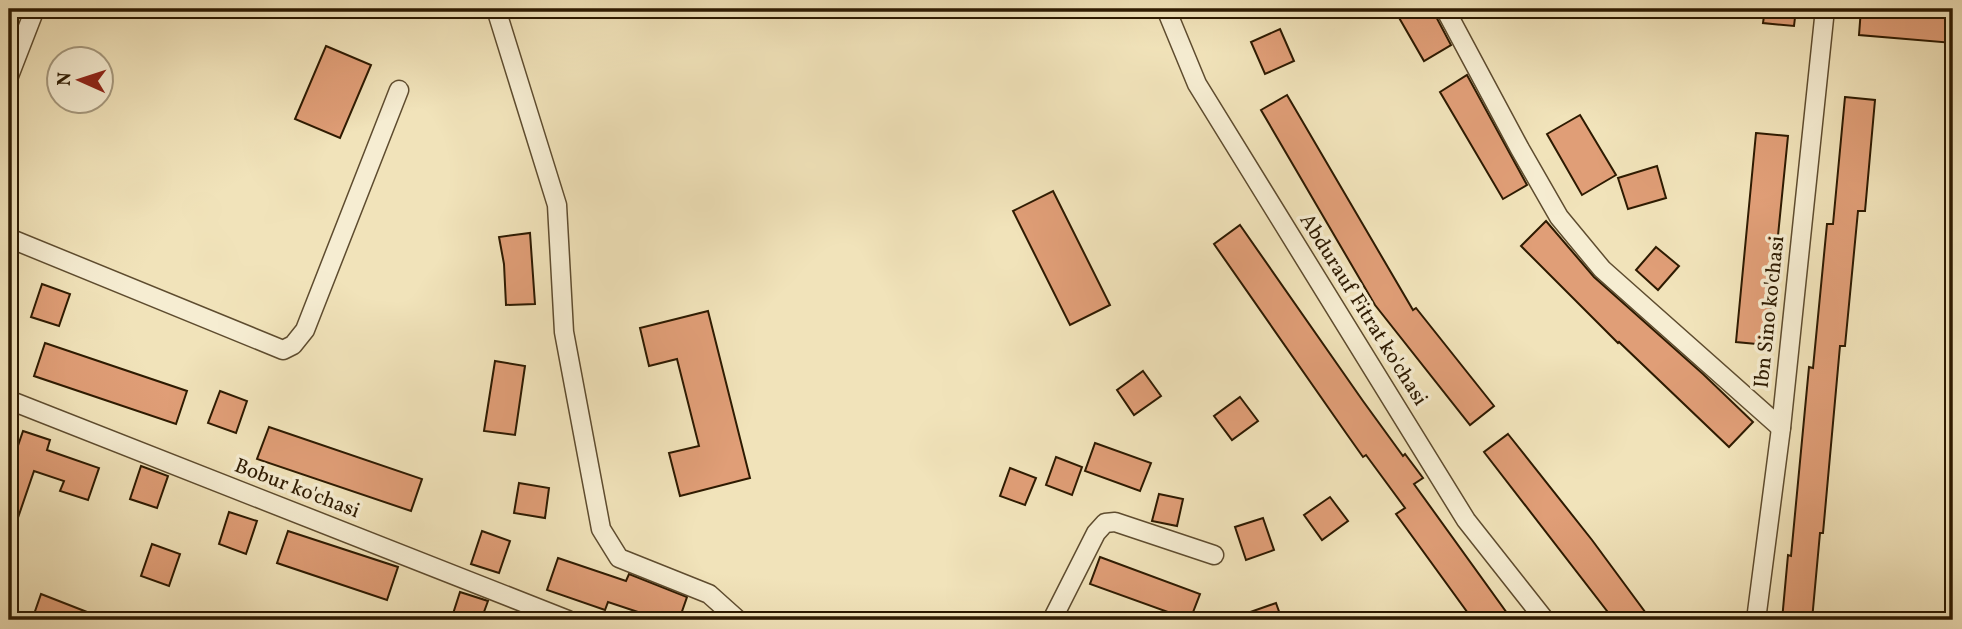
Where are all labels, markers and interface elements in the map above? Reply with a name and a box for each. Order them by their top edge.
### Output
north arrow [46,46,116,116]
text: N [52,71,78,87]
street label: Abdurauf Fitrat ko'chasi [1292,208,1434,412]
street label: Ibn Sino ko'chasi [1748,234,1792,390]
street label: Bobur ko'chasi [230,452,364,526]

